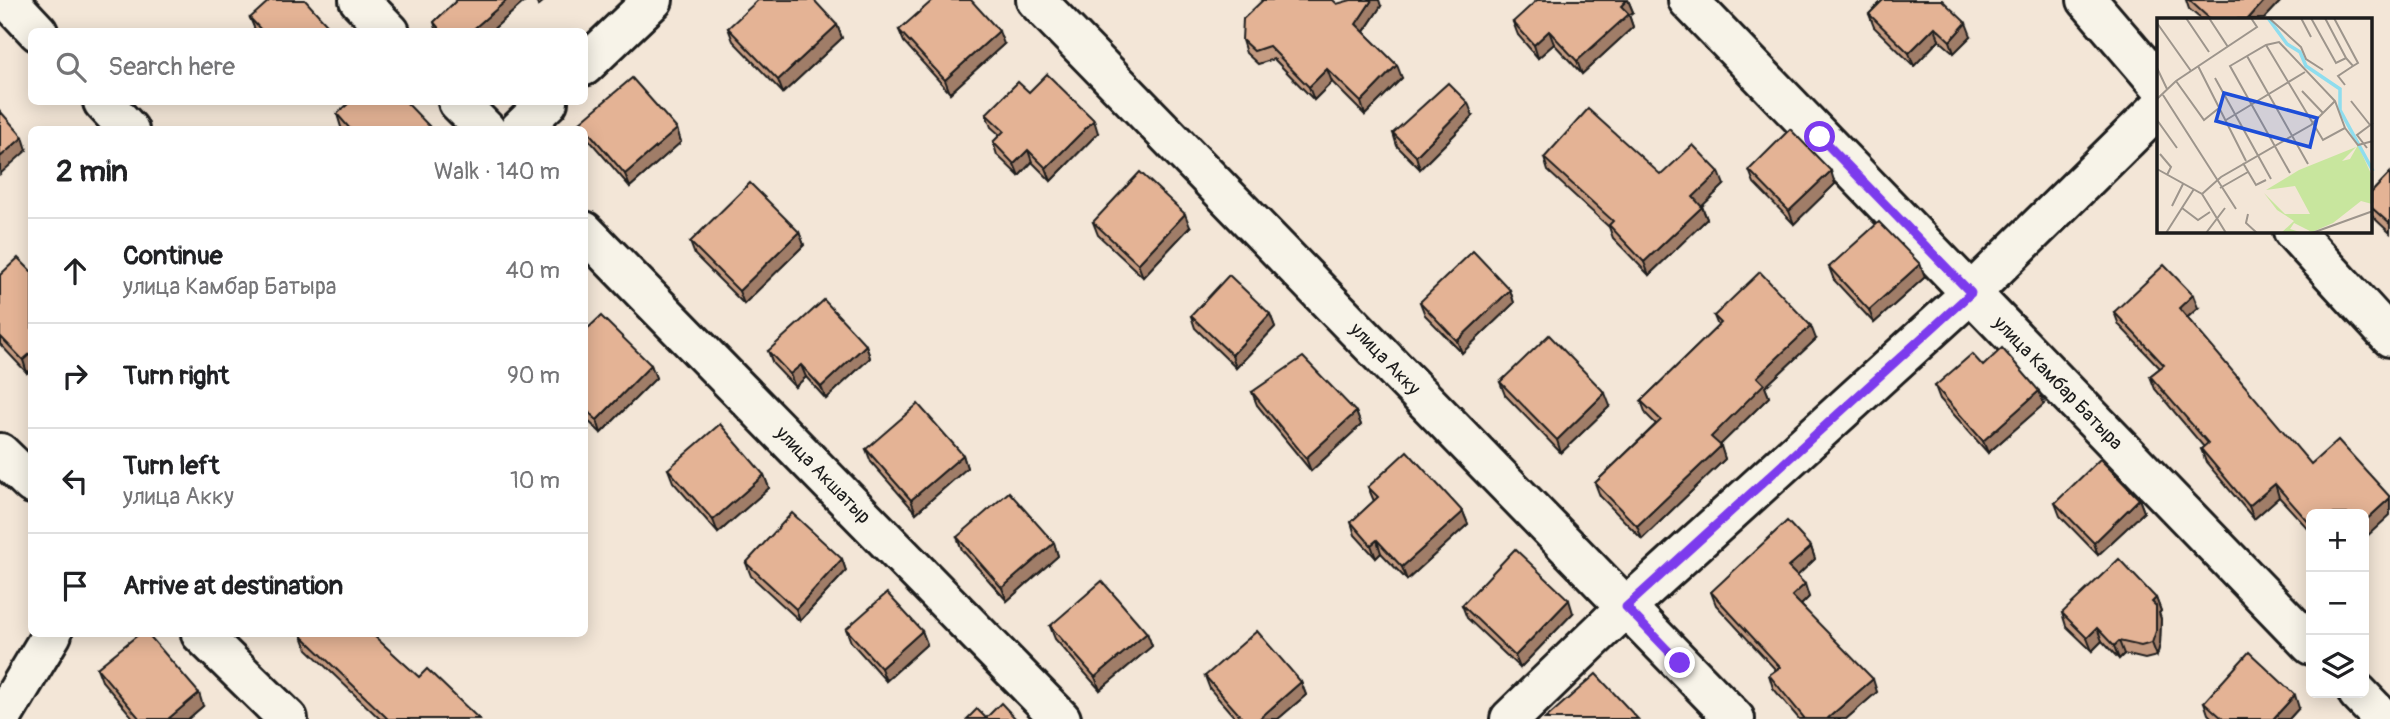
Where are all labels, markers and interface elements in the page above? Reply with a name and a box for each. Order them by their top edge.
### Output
inset map [2157,18,2372,233]
search box [28,28,588,105]
icon: search [52,48,90,86]
text: Search here [108,51,235,83]
route start [1804,121,1835,152]
text: 2 min [56,153,128,190]
text: Walk · 140 m [434,157,560,186]
text: Continue [123,240,223,272]
icon: ahead [56,252,94,290]
text: 40 m [506,256,560,285]
text: улица Камбар Батыра [123,272,336,301]
street label: улица Камбар Батыра [1987,311,2128,455]
street label: улица Акку [1344,317,1425,400]
icon: right [56,357,94,395]
text: Turn right [123,360,229,392]
text: 90 m [507,361,560,390]
street label: улица Акшатыр [770,420,876,529]
text: Turn left [123,450,219,482]
icon: left [56,462,94,500]
text: 10 m [510,466,560,495]
text: улица Акку [123,482,234,511]
map controls [2306,509,2369,698]
button: + [2306,509,2369,572]
icon: arrive [56,567,94,605]
text: Arrive at destination [123,570,343,602]
button: − [2306,572,2369,635]
button: layers [2306,635,2369,698]
route end [1664,647,1695,678]

